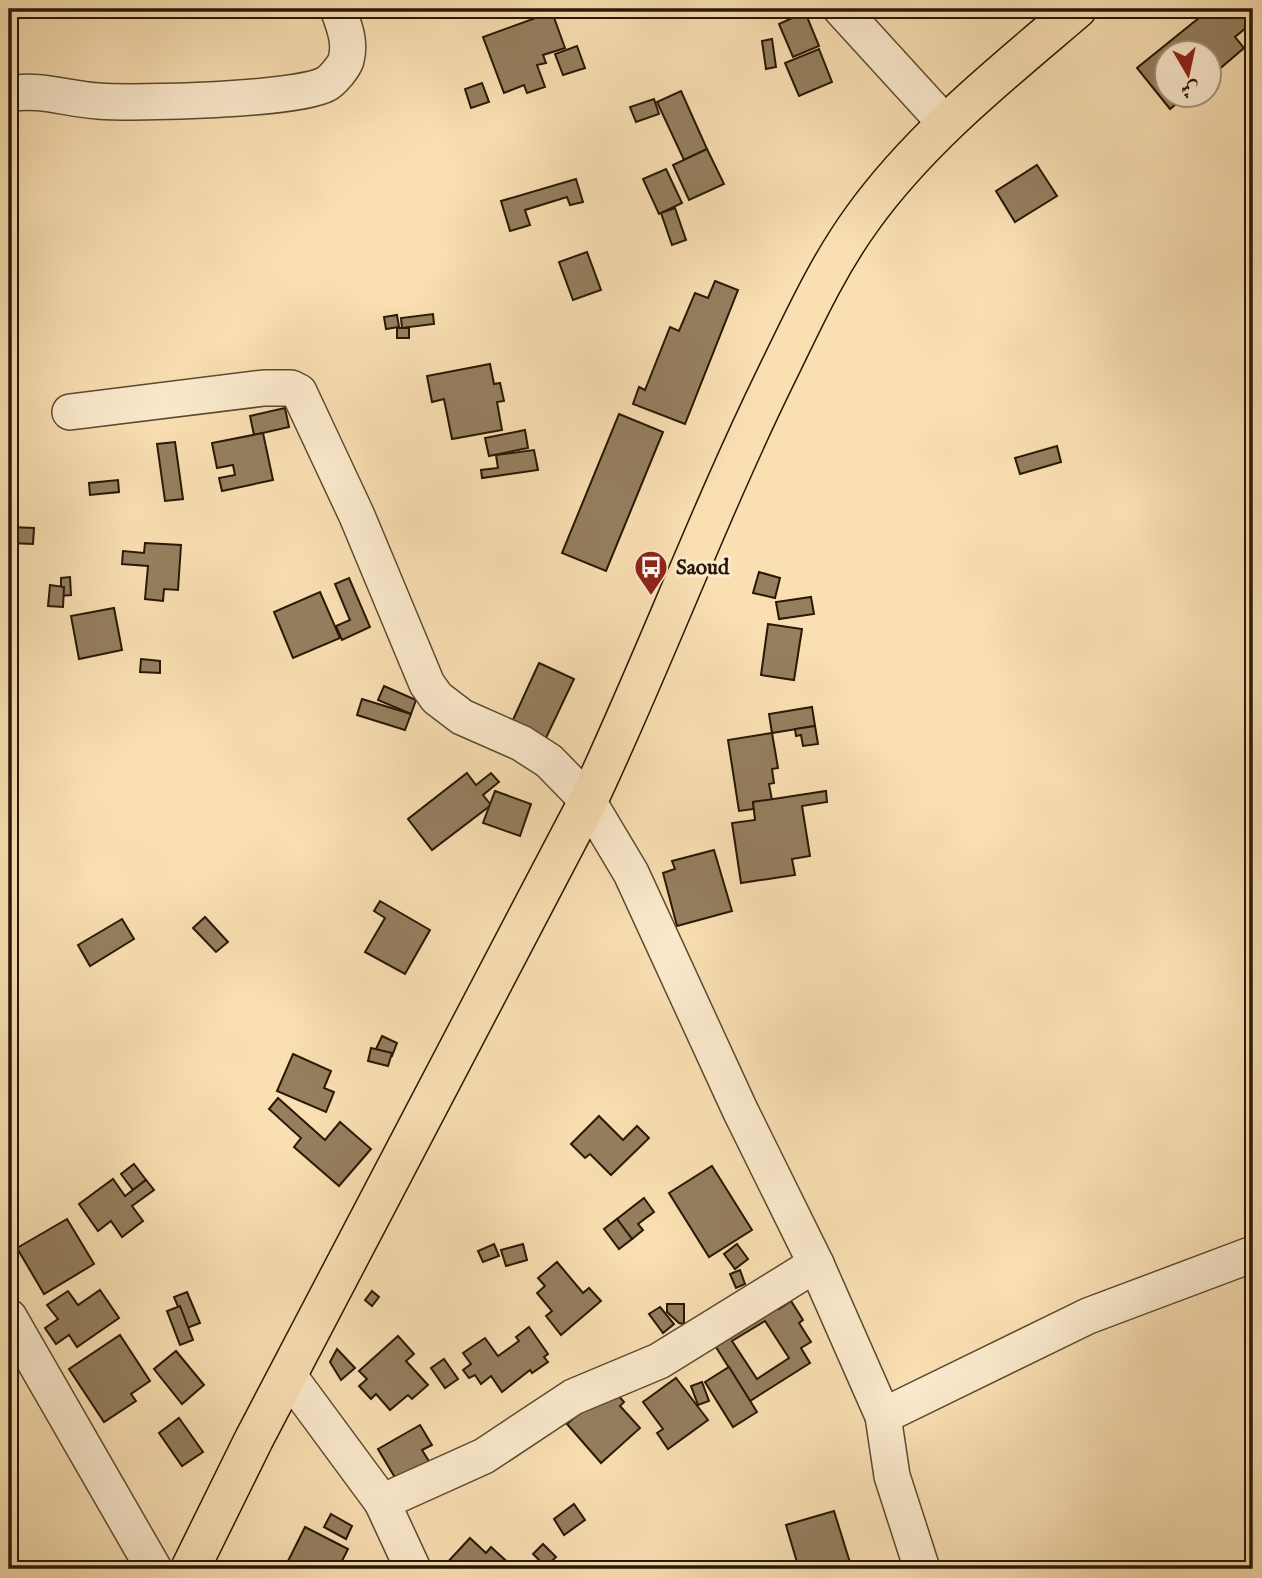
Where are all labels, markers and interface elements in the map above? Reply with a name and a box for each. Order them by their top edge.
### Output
north arrow [1154,38,1224,108]
text: ش [1179,75,1202,102]
bus stop icon: Saoud [632,548,670,597]
place label: Saoud [676,555,730,582]

